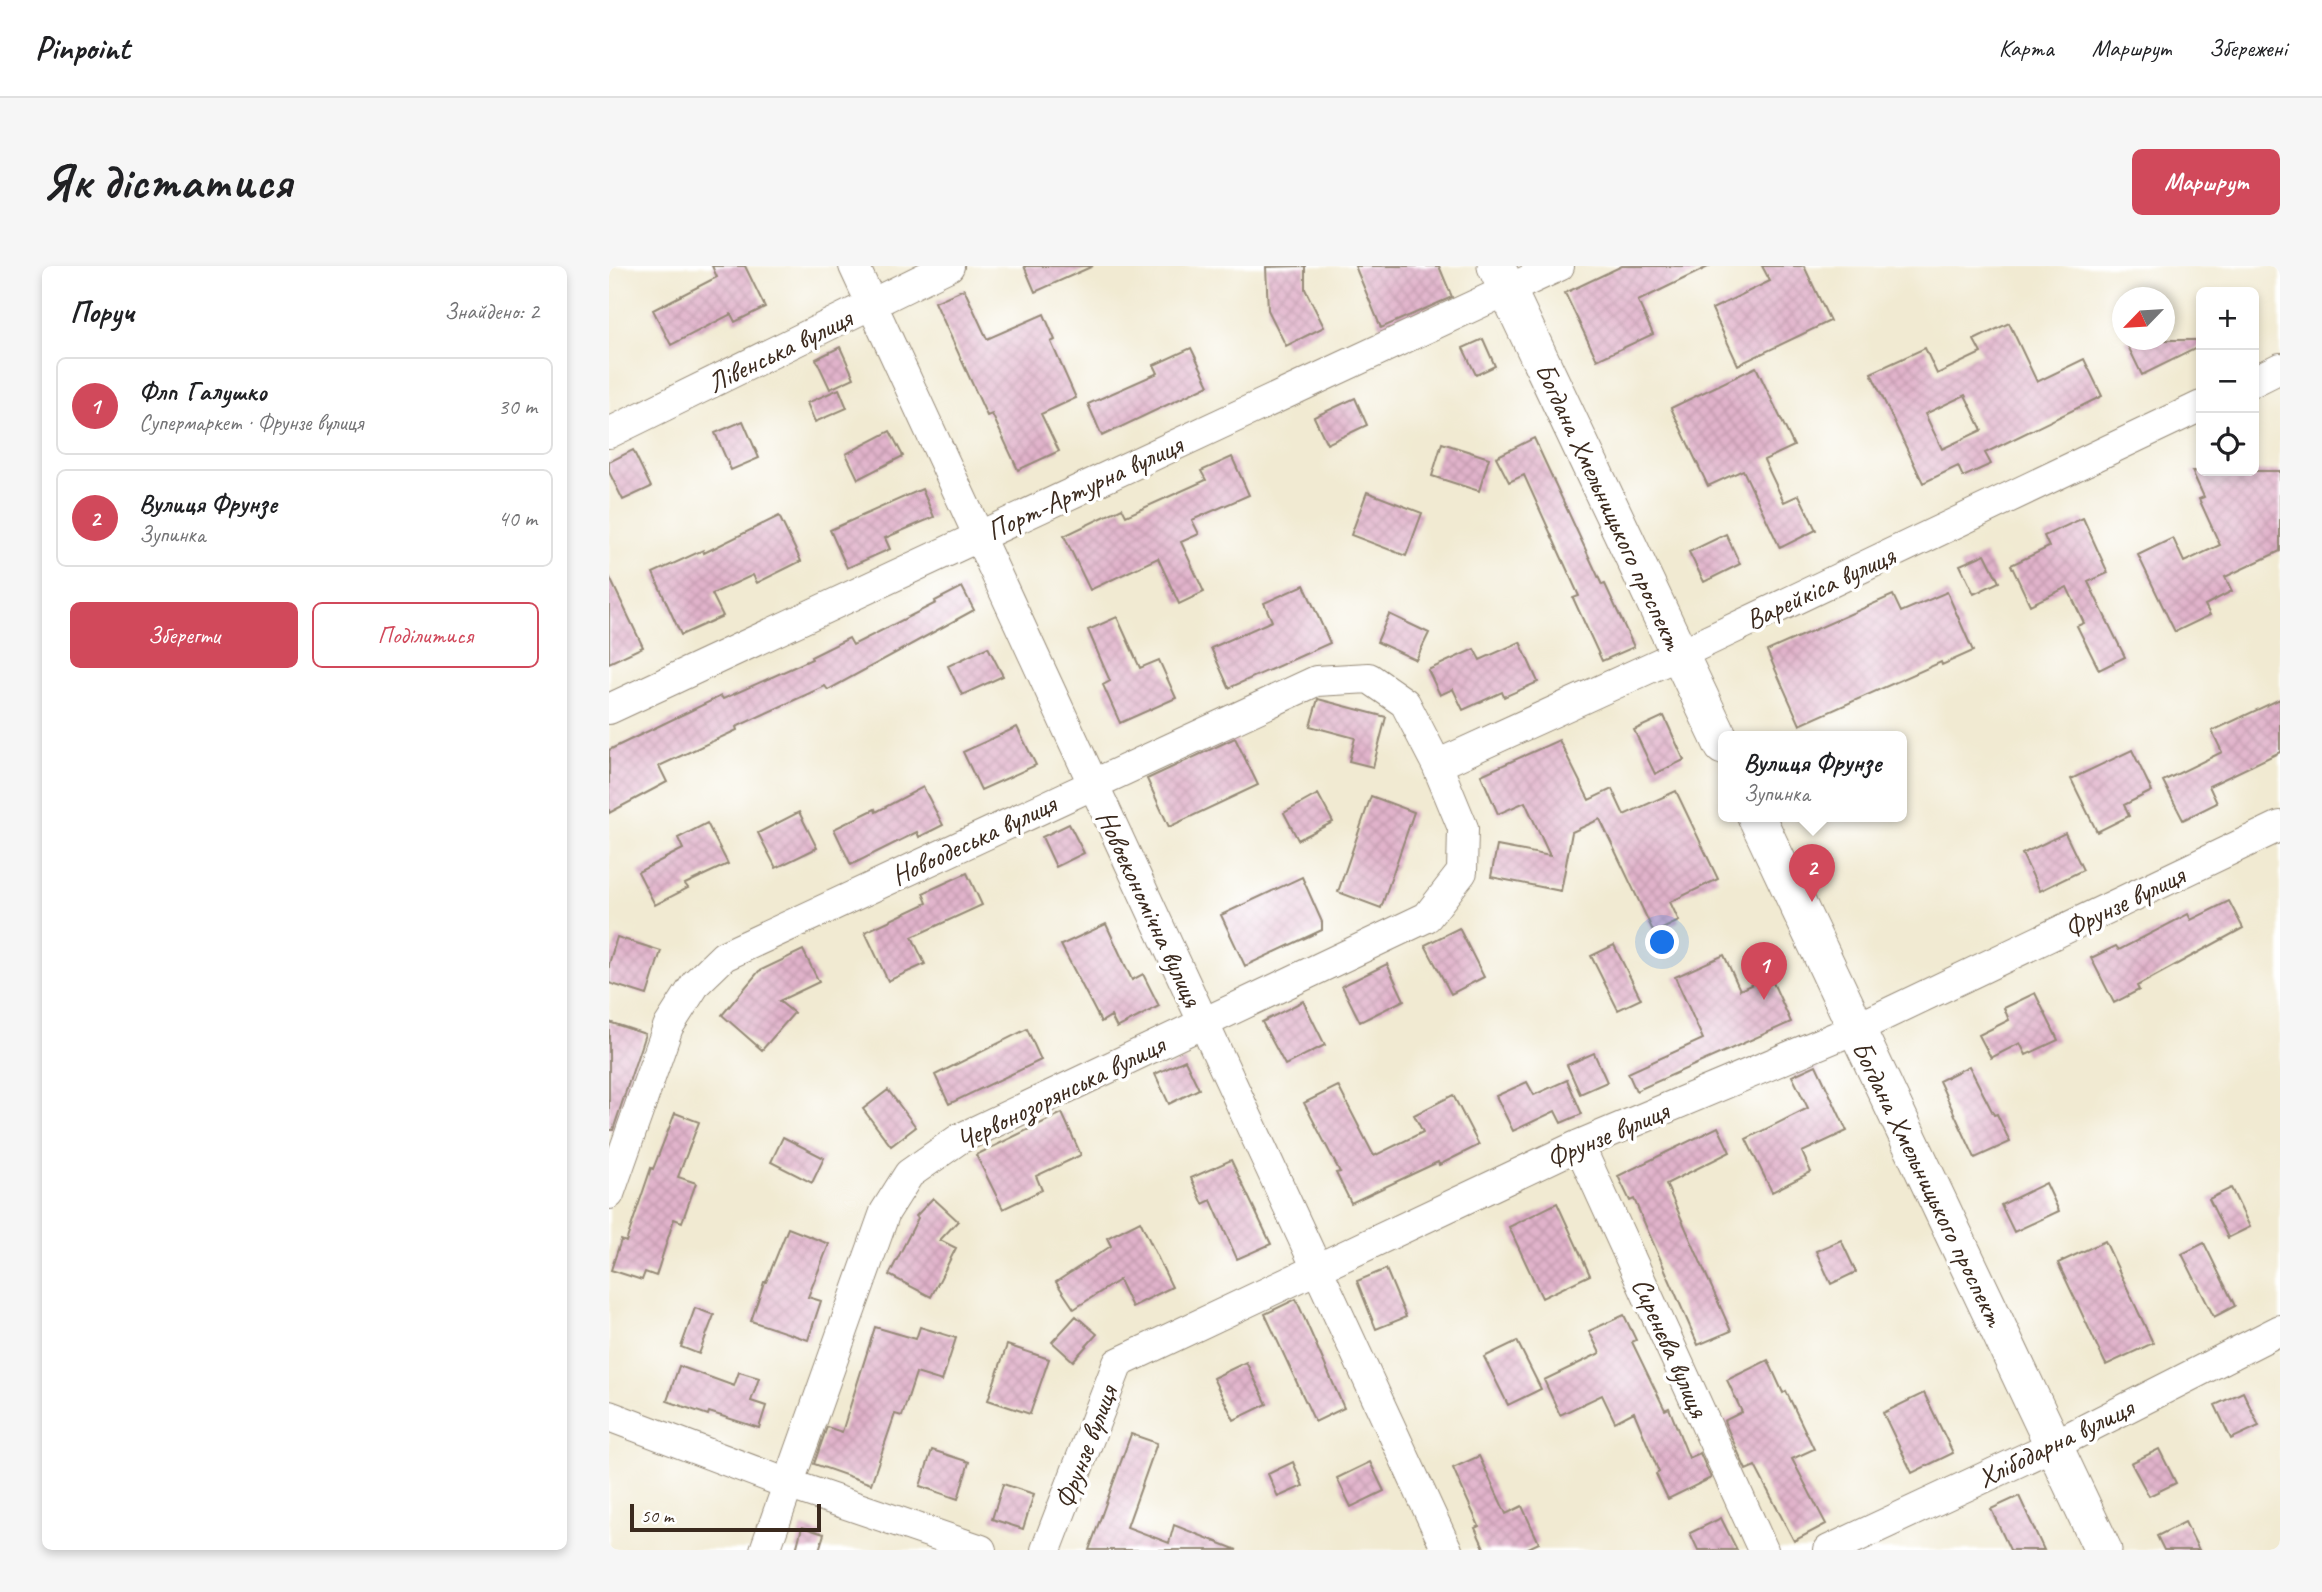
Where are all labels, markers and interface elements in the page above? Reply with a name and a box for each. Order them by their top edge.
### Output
text: Pinpoint [35,27,129,69]
text: Карта [1999,33,2054,63]
text: Маршрут [2092,33,2171,63]
text: Збережені [2209,33,2287,63]
button: Маршрут [2132,149,2280,215]
text: Як дістатися [42,151,292,213]
north arrow [2112,287,2175,350]
map controls [2196,287,2259,476]
button: + [2196,287,2259,350]
text: Поруч [70,293,134,331]
text: Знайдено: 2 [444,297,539,326]
street label: Лівенська вулиця [701,299,859,400]
button: − [2196,350,2259,413]
street label: Богдана Хмельницького проспект [1528,357,1692,657]
text: Флп Галушко [139,375,267,408]
text: 1 [90,392,100,421]
text: 30 m [498,392,537,421]
text: Супермаркет · Фрунзе вулиця [139,408,363,437]
button: locate [2196,413,2259,476]
street label: Порт-Артурна вулиця [981,426,1190,548]
text: Вулиця Фрунзе [139,487,277,520]
text: 2 [90,504,100,533]
text: 40 m [498,504,537,533]
text: Зупинка [139,520,205,549]
street label: Варейкіса вулиця [1740,537,1901,637]
button: Зберегти [70,602,298,668]
button: Поділитися [312,602,539,668]
popup [1718,731,1907,822]
text: Вулиця Фрунзе [1743,746,1882,779]
text: Зупинка [1743,779,1810,808]
street label: Новоодеська вулиця [885,785,1063,893]
street label: Новоекономічна вулиця [1089,804,1211,1013]
pin: 2 [1789,844,1835,902]
street label: Фрунзе вулиця [2058,856,2192,945]
your location [1645,925,1679,959]
pin: 1 [1741,942,1787,1000]
street label: Червонозорянська вулиця [950,1026,1173,1159]
street label: Богдана Хмельницького проспект [1844,1035,2014,1333]
street label: Фрунзе вулиця [1541,1092,1676,1176]
street label: Сиренєва вулиця [1624,1272,1717,1423]
street label: Фрунзе вулиця [1046,1378,1126,1514]
street label: Хлібодарна вулиця [1972,1389,2141,1495]
scale bar [630,1501,821,1533]
text: 50 m [641,1504,673,1528]

